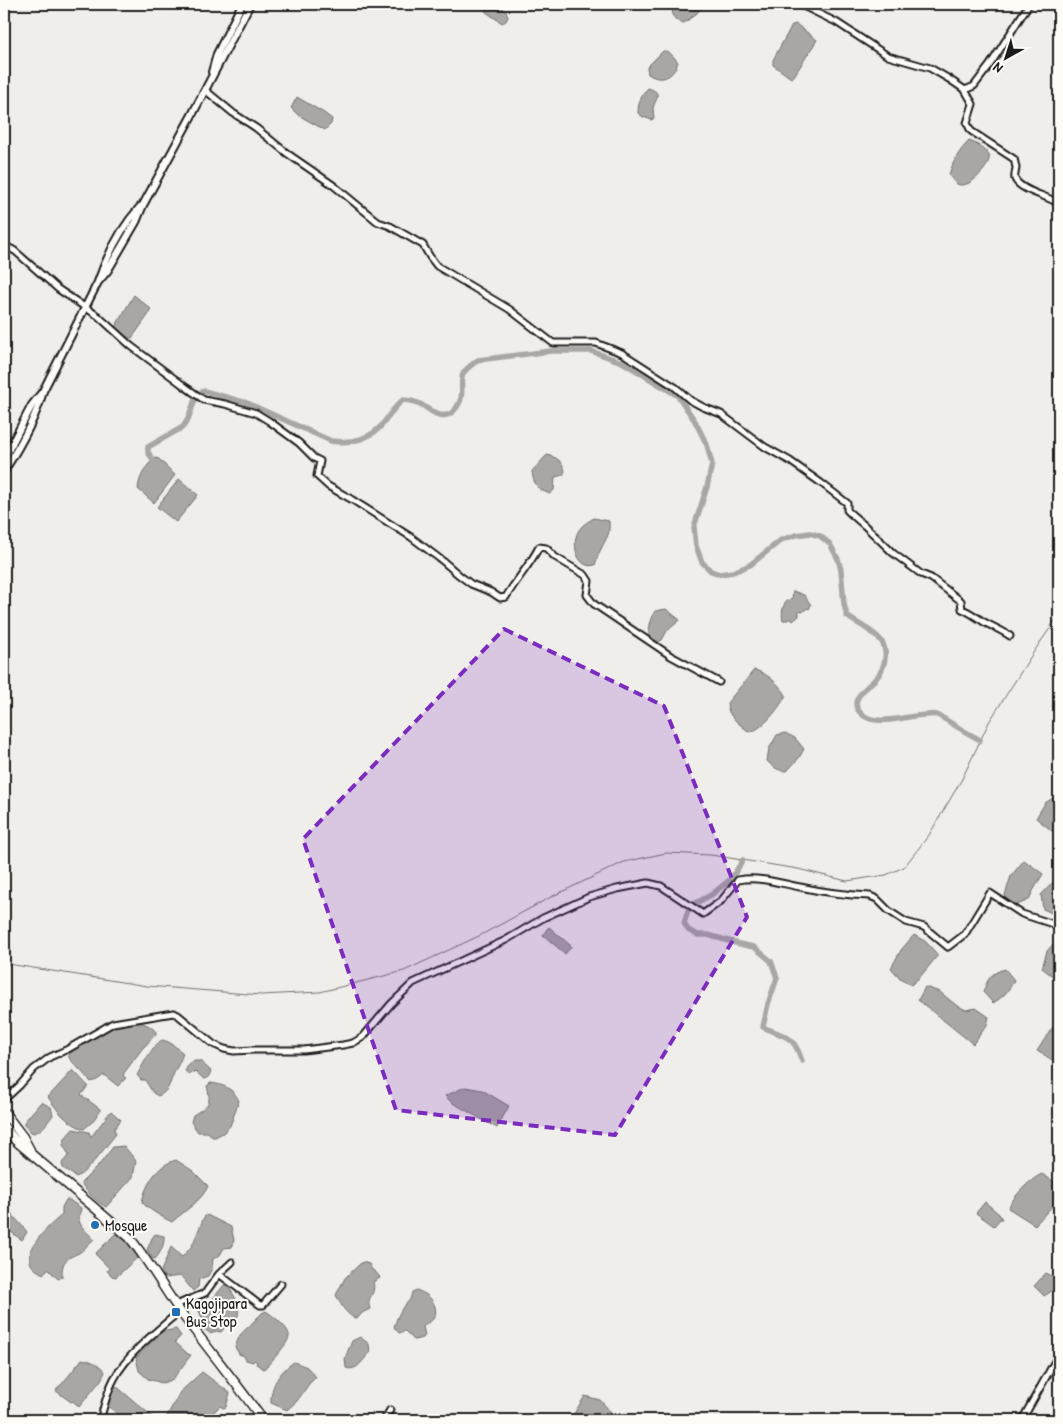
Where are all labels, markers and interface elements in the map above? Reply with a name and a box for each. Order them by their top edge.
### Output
north arrow [980,32,1030,82]
text: N [988,58,1006,78]
place label: Mosque [105,1214,148,1236]
marker: Mosque [89,1219,101,1231]
place label: Kagojipara Bus Stop [186,1292,247,1332]
marker: Kagojipara Bus Stop [170,1306,182,1318]

